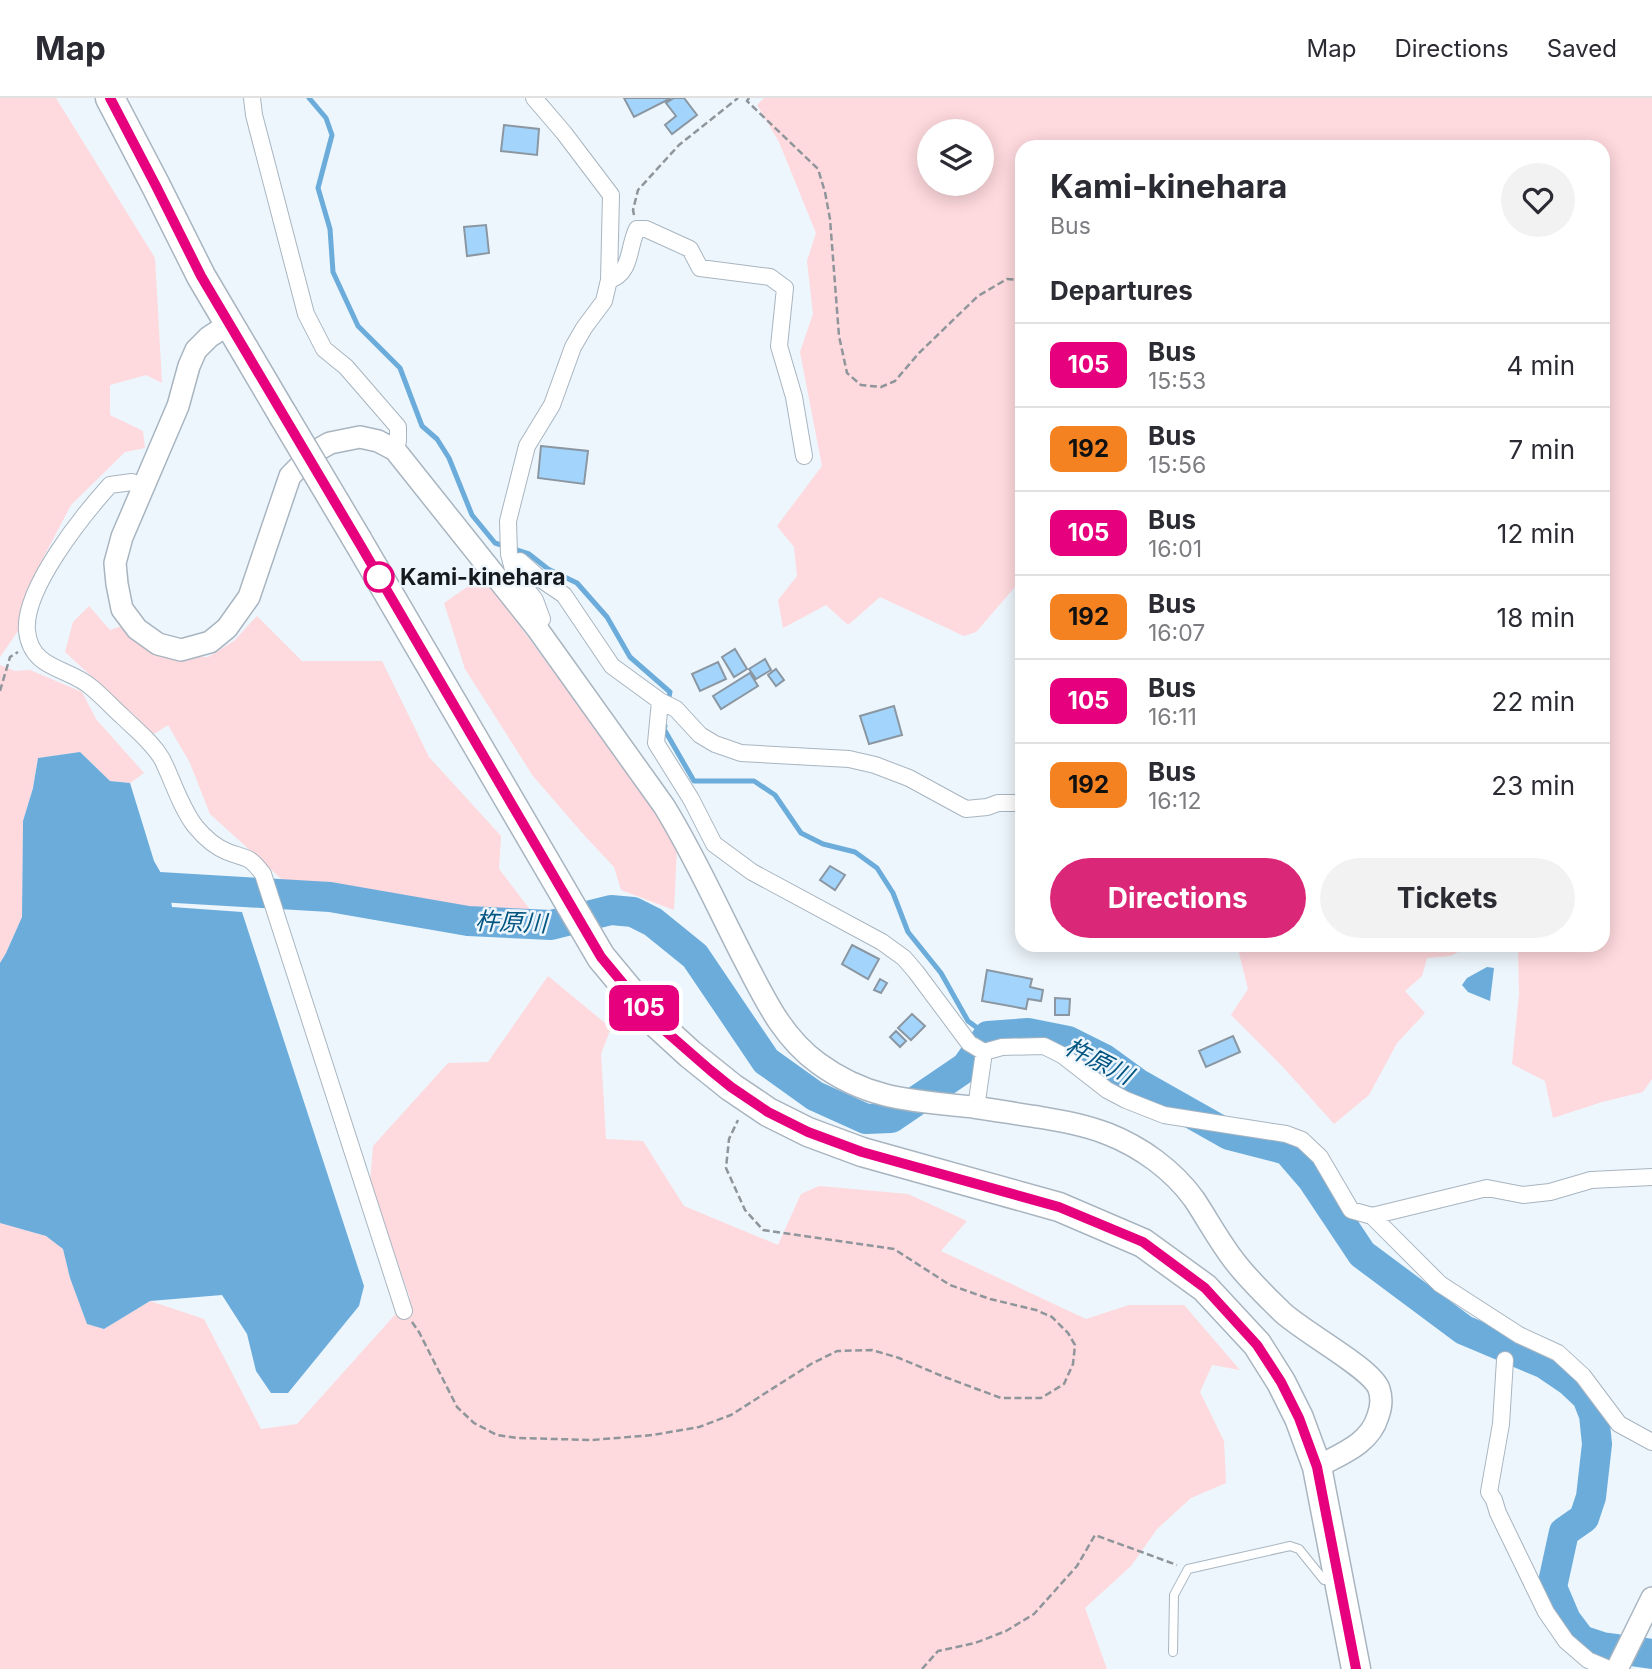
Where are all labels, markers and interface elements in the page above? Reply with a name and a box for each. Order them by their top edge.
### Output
text: Map [35,28,106,68]
text: Map [1307,34,1356,63]
text: Directions [1394,34,1509,63]
text: Saved [1547,34,1617,63]
map controls [917,119,994,196]
button: layers [917,119,994,196]
button: heart [1501,163,1575,237]
text: Kami-kinehara [1050,166,1288,206]
text: Bus [1050,212,1091,240]
text: Departures [1050,275,1193,306]
text: Bus [1148,336,1196,367]
text: 105 [1068,350,1109,379]
text: 4 min [1506,350,1575,381]
text: 15:53 [1148,367,1206,395]
text: Bus [1148,420,1196,451]
text: 192 [1068,434,1109,463]
text: 7 min [1509,434,1575,465]
text: 15:56 [1148,451,1206,479]
text: Bus [1148,504,1196,535]
text: 105 [1068,518,1109,547]
text: 12 min [1497,518,1575,549]
text: 16:01 [1148,535,1202,563]
marker: Kami-kinehara [364,562,394,592]
place label: Kami-kinehara [400,563,566,591]
text: Bus [1148,588,1196,619]
text: 192 [1068,602,1109,631]
text: 18 min [1497,602,1575,633]
text: 16:07 [1148,619,1205,647]
text: Bus [1148,672,1196,703]
text: 105 [1068,686,1109,715]
text: 22 min [1492,686,1575,717]
text: 16:11 [1148,703,1197,731]
text: Bus [1148,756,1196,787]
text: 192 [1068,770,1109,799]
text: 23 min [1491,770,1575,801]
text: 16:12 [1148,787,1202,815]
button: Directions [1050,858,1306,938]
button: Tickets [1320,858,1575,938]
water label: 杵原川 [475,906,550,938]
line badge: 105 [604,985,684,1031]
text: 105 [623,993,665,1022]
water label: 杵原川 [1060,1032,1140,1092]

